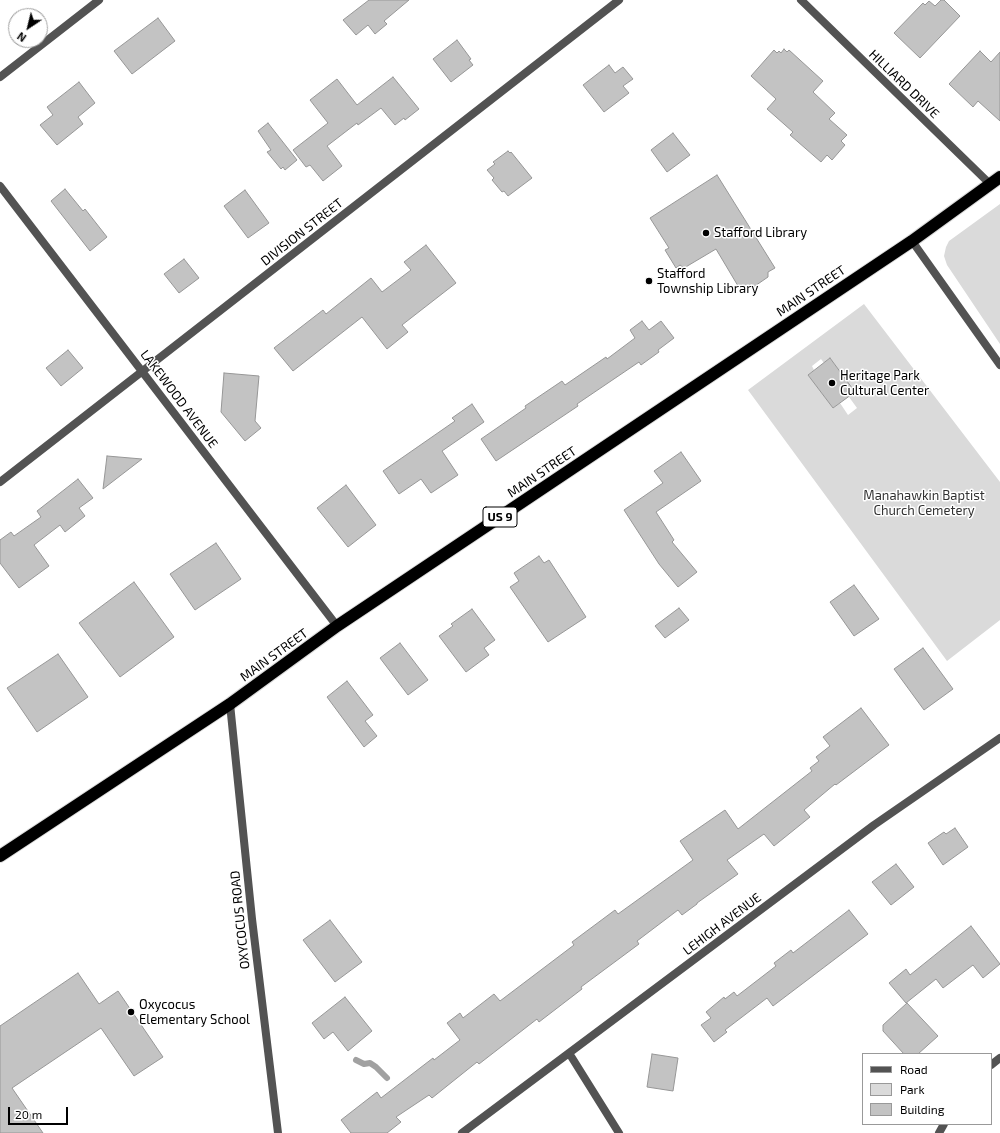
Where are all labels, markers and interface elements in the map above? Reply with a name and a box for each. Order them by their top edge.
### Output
north arrow [8,8,48,48]
text: N [14,30,28,45]
street label: HILLIARD DRIVE [866,47,942,121]
street label: DIVISION STREET [258,195,346,269]
place label: Stafford Library [714,225,807,241]
marker: Stafford Library [701,228,711,238]
street label: MAIN STREET [773,262,849,320]
place label: Stafford Township Library [657,266,758,297]
marker: Stafford Township Library [644,276,654,286]
street label: LAKEWOOD AVENUE [137,347,221,451]
place label: Heritage Park Cultural Center [840,368,929,399]
marker: Heritage Park Cultural Center [827,378,837,388]
street label: MAIN STREET [504,443,580,501]
park label: Manahawkin Baptist Church Cemetery [863,488,985,519]
road number: US 9 [483,507,517,527]
street label: MAIN STREET [237,625,311,685]
street label: OXYCOCUS ROAD [227,870,253,970]
street label: LEHIGH AVENUE [680,890,764,958]
place label: Oxycocus Elementary School [139,997,250,1028]
marker: Oxycocus Elementary School [126,1007,136,1017]
legend [862,1053,992,1125]
text: Road [900,1062,928,1076]
text: Park [900,1082,925,1096]
scale bar [10,1099,70,1125]
text: Building [900,1102,944,1116]
text: 20 m [15,1107,42,1121]

